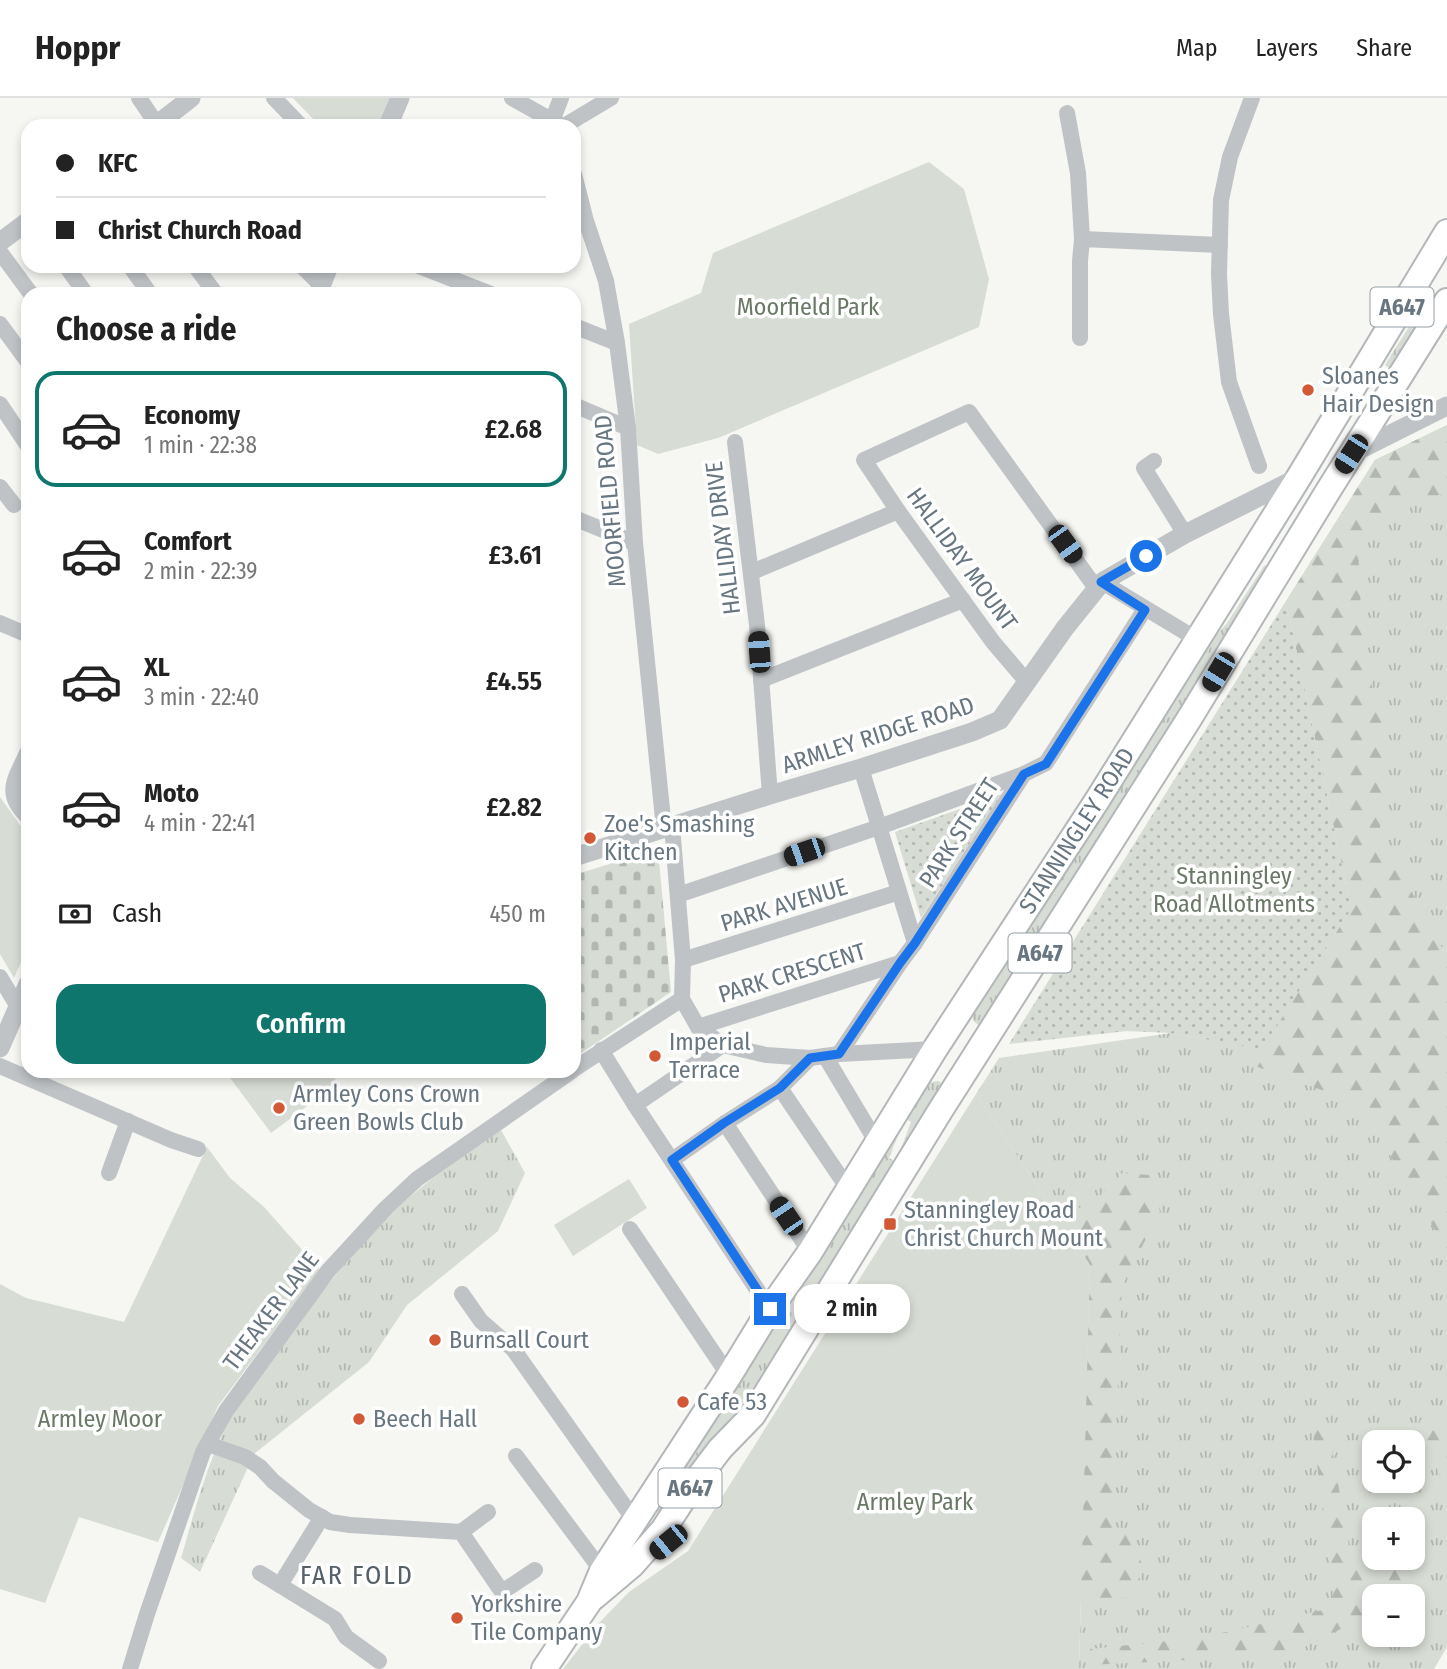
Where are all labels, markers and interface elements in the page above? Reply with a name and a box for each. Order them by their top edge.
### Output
text: Hoppr [35,28,120,68]
text: Map [1176,34,1218,62]
text: Layers [1256,34,1318,62]
text: Share [1356,34,1412,62]
text: KFC [98,148,138,179]
text: Christ Church Road [98,215,302,246]
road number: A647 [1370,288,1434,327]
park label: Moorfield Park [737,293,880,321]
text: Choose a ride [56,310,237,348]
place label: Sloanes Hair Design [1322,362,1434,418]
marker: Sloanes Hair Design [1300,382,1316,398]
icon: car [60,398,123,461]
text: Economy [144,400,240,431]
text: £2.68 [485,414,542,445]
street label: MOORFIELD ROAD [589,414,631,588]
text: 1 min · 22:38 [144,431,257,459]
car [1331,431,1372,477]
street label: HALLIDAY DRIVE [700,460,746,616]
street label: HALLIDAY MOUNT [901,482,1023,636]
car [1045,521,1086,567]
icon: car [60,524,123,587]
text: Comfort [144,526,232,557]
text: £3.61 [489,540,542,571]
route start [1130,540,1162,572]
text: 2 min · 22:39 [144,557,258,585]
car [748,630,771,674]
car [1199,649,1238,695]
icon: car [60,650,123,713]
text: XL [144,652,170,683]
text: £4.55 [486,666,542,697]
text: 3 min · 22:40 [144,683,259,711]
street label: ARMLEY RIDGE ROAD [778,691,978,779]
street label: STANNINGLEY ROAD [1013,743,1140,919]
street label: PARK STREET [913,773,1005,893]
icon: car [60,776,123,839]
text: Moto [144,778,199,809]
text: £2.82 [486,792,542,823]
text: 4 min · 22:41 [144,809,256,837]
place label: Zoe's Smashing Kitchen [604,810,755,866]
marker: Zoe's Smashing Kitchen [582,830,598,846]
car [781,835,828,869]
park label: Stanningley Road Allotments [1153,862,1315,918]
street label: PARK AVENUE [717,872,851,938]
icon: cash [56,895,94,933]
text: Cash [112,898,162,929]
text: 450 m [489,900,546,928]
road number: A647 [1009,933,1072,972]
street label: PARK CRESCENT [715,937,869,1009]
button: Confirm [56,984,546,1064]
place label: Imperial Terrace [669,1028,751,1084]
marker: Imperial Terrace [647,1048,663,1064]
place label: Armley Cons Crown Green Bowls Club [293,1080,480,1136]
marker: Armley Cons Crown Green Bowls Club [271,1100,287,1116]
car [766,1193,807,1239]
place label: Stanningley Road Christ Church Mount [904,1196,1103,1252]
marker: Stanningley Road Christ Church Mount [882,1216,898,1232]
street label: THEAKER LANE [217,1246,325,1376]
callout: 2 min [794,1284,910,1334]
route end [754,1293,786,1325]
text: 2 min [826,1294,878,1322]
place label: Burnsall Court [449,1326,589,1354]
marker: Burnsall Court [427,1332,443,1348]
place label: Cafe 53 [697,1388,767,1416]
marker: Cafe 53 [675,1394,691,1410]
park label: Armley Moor [38,1405,163,1433]
place label: Beech Hall [373,1405,477,1433]
marker: Beech Hall [351,1411,367,1427]
map controls [1362,1430,1425,1647]
button: locate [1362,1430,1425,1493]
road number: A647 [658,1469,722,1508]
park label: Armley Park [857,1488,974,1516]
button: + [1362,1507,1425,1570]
car [646,1521,691,1563]
district label: FAR FOLD [300,1560,414,1591]
button: − [1362,1584,1425,1647]
place label: Yorkshire Tile Company [471,1590,602,1646]
marker: Yorkshire Tile Company [449,1610,465,1626]

